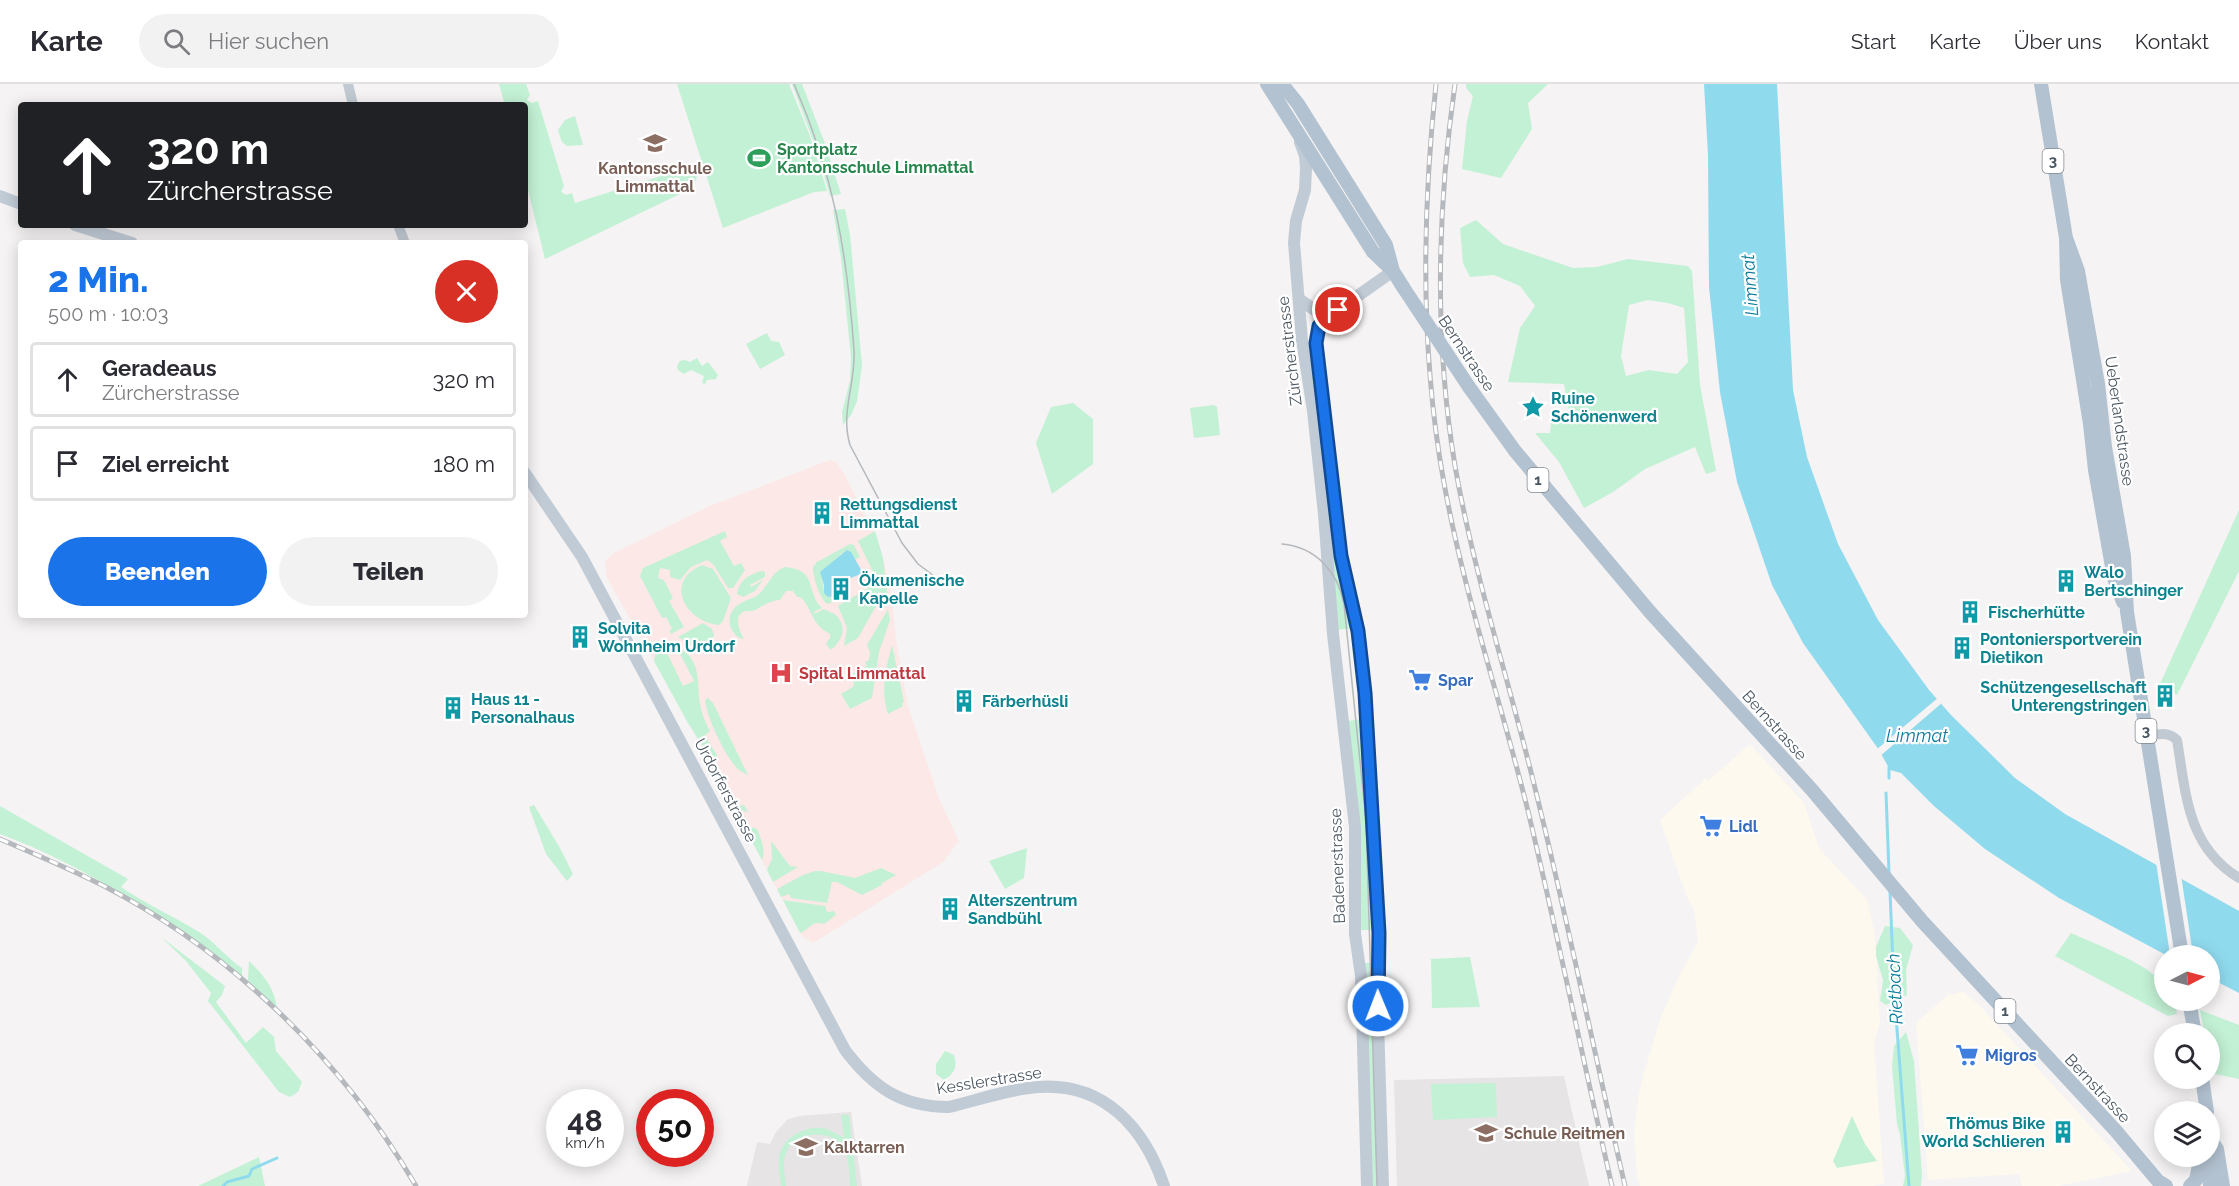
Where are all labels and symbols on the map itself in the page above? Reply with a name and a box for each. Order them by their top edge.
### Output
school or university icon: Kantonsschule Limmattal [642,130,668,156]
place label: Sportplatz Kantonsschule Limmattal [777,140,974,177]
sports icon: Sportplatz Kantonsschule Limmattal [746,145,772,171]
road number: 3 [2042,149,2064,173]
place label: Kantonsschule Limmattal [598,159,712,196]
water label: Limmat [1737,253,1762,317]
pin [1312,284,1363,335]
street label: Zürcherstrasse [1273,295,1306,407]
street label: Bernstrasse [1434,312,1499,395]
street label: Ueberlandstrasse [2101,355,2138,487]
place label: Ruine Schönenwerd [1551,389,1657,426]
place icon: Ruine Schönenwerd [1520,394,1546,420]
road number: 1 [1528,468,1548,492]
place label: Rettungsdienst Limmattal [840,495,957,532]
building icon: Rettungsdienst Limmattal [809,500,835,526]
place label: Walo Bertschinger [2084,563,2183,600]
building icon: Walo Bertschinger [2053,568,2079,594]
place label: Ökumenische Kapelle [859,570,965,608]
building icon: Ökumenische Kapelle [828,576,854,602]
building icon: Fischerhütte [1957,599,1983,625]
place label: Fischerhütte [1988,603,2085,622]
place label: Solvita Wohnheim Urdorf [598,619,736,656]
building icon: Solvita Wohnheim Urdorf [567,624,593,650]
place label: Pontoniersportverein Dietikon [1980,630,2142,667]
building icon: Pontoniersportverein Dietikon [1949,635,1975,661]
hospital icon: Spital Limmattal [768,660,794,686]
place label: Spital Limmattal [799,664,927,683]
supermarket icon: Spar [1407,667,1433,693]
place label: Spar [1438,671,1473,690]
place label: Schützengesellschaft Unterengstringen [1980,678,2147,715]
building icon: Schützengesellschaft Unterengstringen [2152,683,2178,709]
street label: Bernstrasse [1738,687,1811,764]
building icon: Färberhüsli [951,688,977,714]
place label: Haus 11 - Personalhaus [471,690,575,727]
place label: Färberhüsli [982,692,1068,711]
building icon: Haus 11 - Personalhaus [440,695,466,721]
road number: 3 [2136,719,2156,743]
water label: Limmat [1886,725,1948,746]
street label: Urdorferstrasse [690,735,761,845]
street label: Badenerstrasse [1326,808,1349,924]
supermarket icon: Lidl [1698,813,1724,839]
place label: Lidl [1729,817,1759,836]
place label: Alterszentrum Sandbühl [968,891,1077,928]
building icon: Alterszentrum Sandbühl [937,896,963,922]
north arrow [2154,945,2220,1011]
water label: Rietbach [1882,953,1907,1025]
position arrow [1346,974,1410,1038]
road number: 1 [1994,999,2016,1023]
supermarket icon: Migros [1954,1042,1980,1068]
place label: Migros [1985,1046,2037,1065]
street label: Bernstrasse [2061,1050,2134,1127]
street label: Kesslerstrasse [935,1063,1043,1098]
speed limit sign: 50 [636,1089,714,1167]
place label: Thömus Bike World Schlieren [1922,1114,2045,1151]
building icon: Thömus Bike World Schlieren [2050,1119,2076,1145]
school or university icon: Schule Reitmen [1473,1120,1499,1146]
place label: Schule Reitmen [1504,1124,1625,1143]
school or university icon: Kalktarren [793,1134,819,1160]
place label: Kalktarren [824,1138,905,1157]

